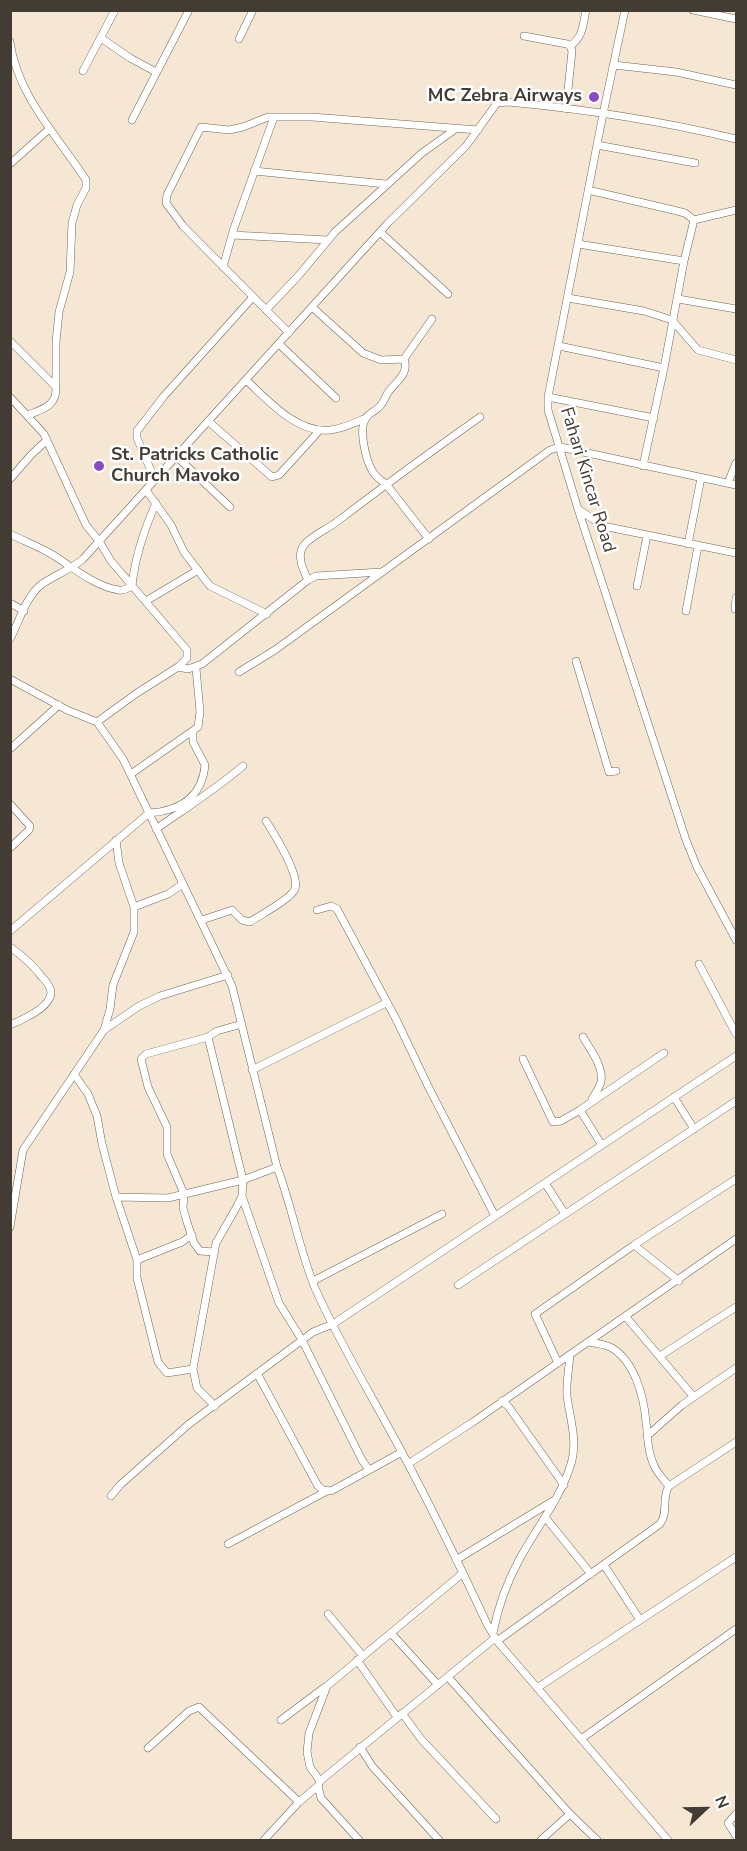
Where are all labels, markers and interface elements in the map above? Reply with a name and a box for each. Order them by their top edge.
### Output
place label: MC Zebra Airways [428,86,582,108]
marker: MC Zebra Airways [587,90,601,104]
street label: Fahari Kincar Road [555,405,619,555]
place label: St. Patricks Catholic Church Mavoko [111,445,279,488]
marker: St. Patricks Catholic Church Mavoko [92,459,106,473]
north arrow [675,1779,735,1839]
text: N [709,1793,734,1812]

